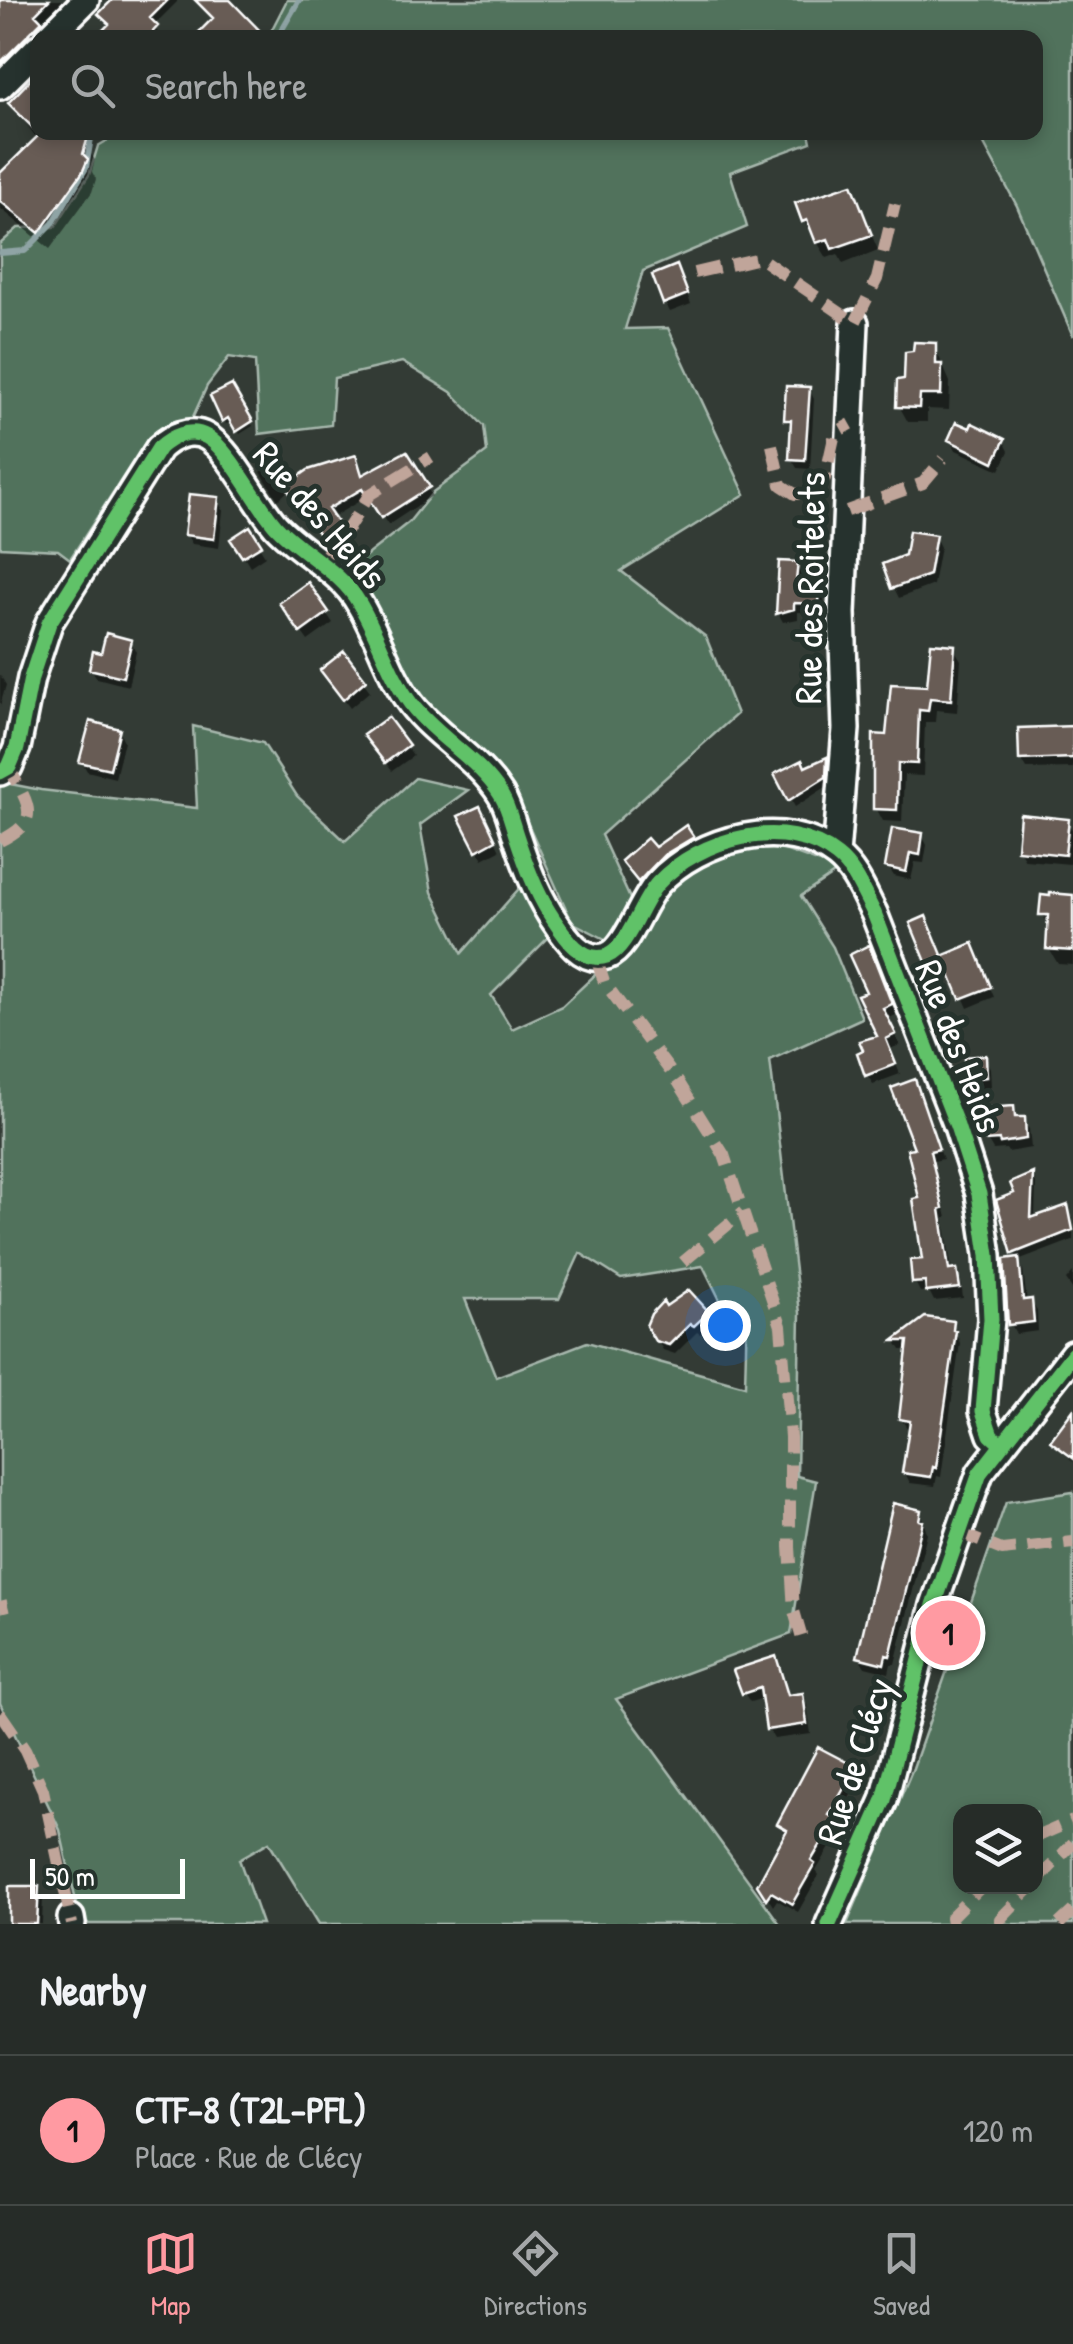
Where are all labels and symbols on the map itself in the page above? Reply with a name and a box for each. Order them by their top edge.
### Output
street label: Rue des Heids [242,429,400,600]
street label: Rue des Roitelets [781,472,837,704]
street label: Rue des Heids [903,952,1017,1139]
your location [700,1300,751,1351]
pin: 1 [916,1596,980,1670]
street label: Rue de Clécy [803,1671,905,1850]
scale bar [30,1854,185,1898]

